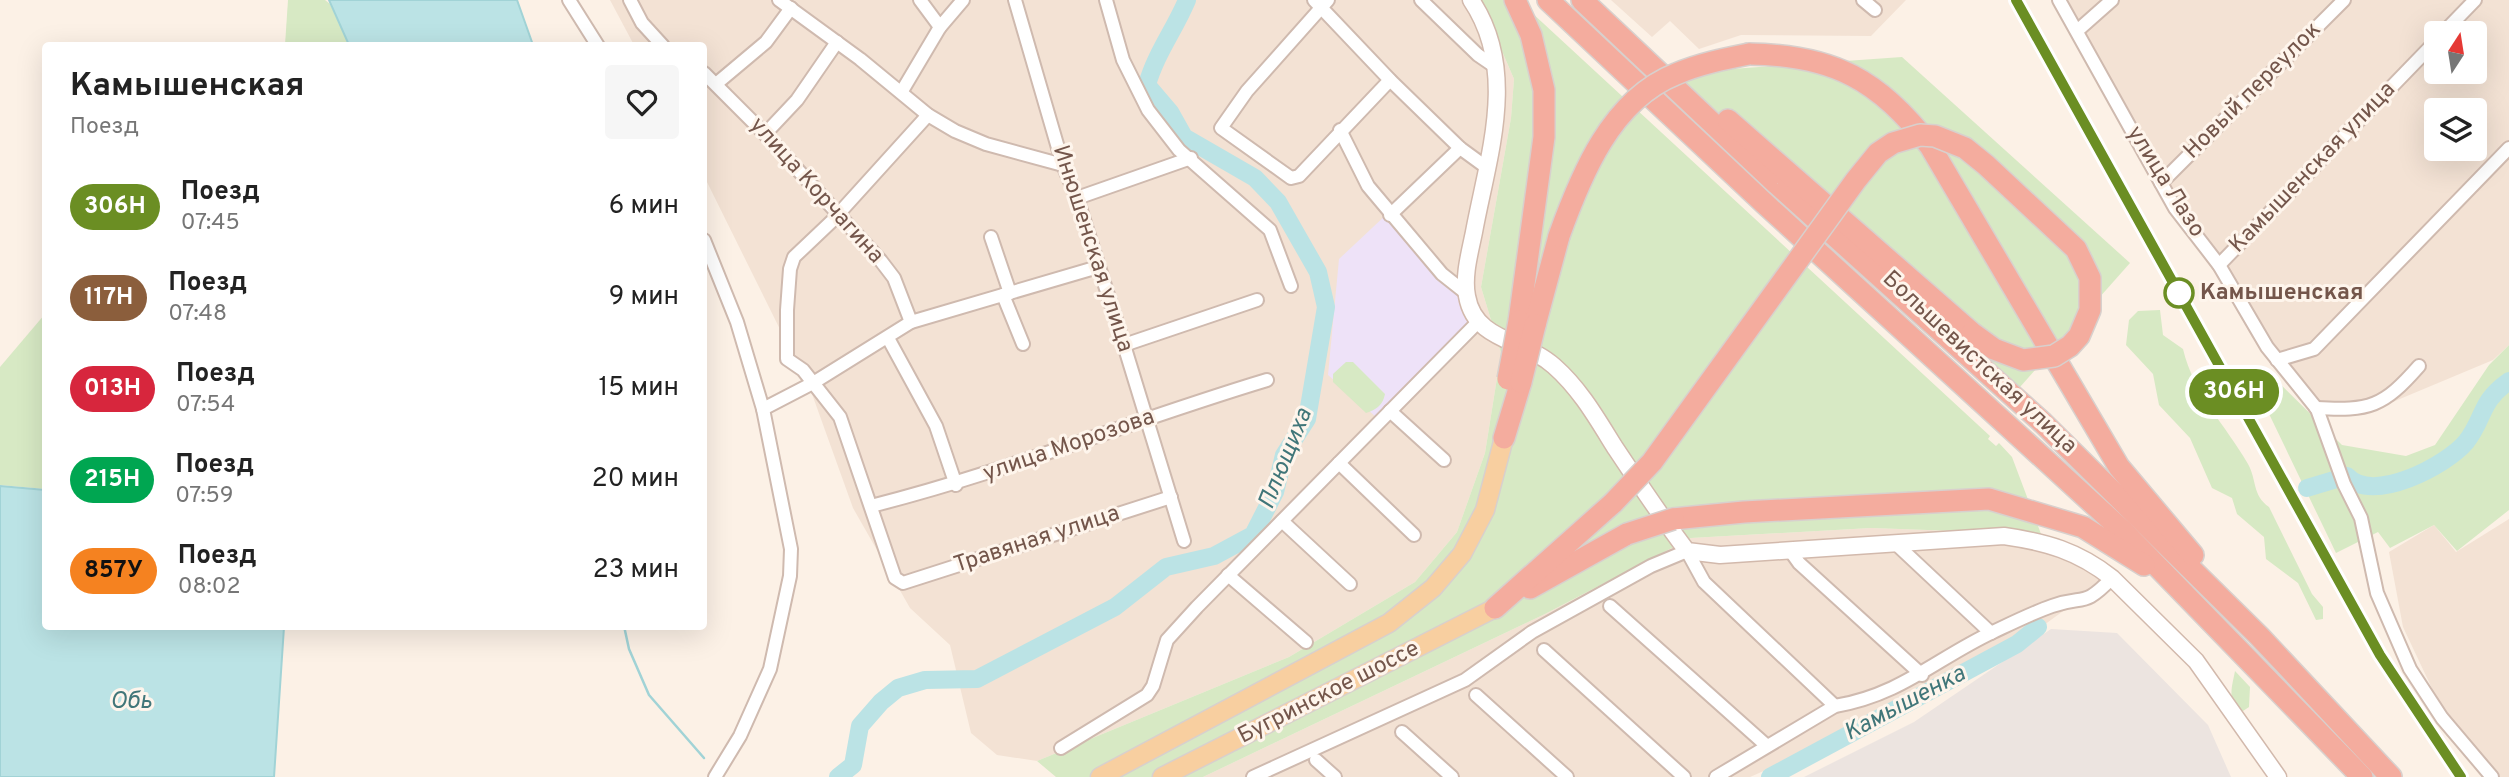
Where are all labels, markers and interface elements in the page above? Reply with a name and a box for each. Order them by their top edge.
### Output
street label: Новый переулок [2178,16,2328,166]
north arrow [2424,21,2487,84]
map controls [2424,21,2487,161]
button: heart [605,65,679,139]
text: Камышенская [70,66,304,108]
street label: Камышенская улица [2224,76,2402,260]
button: layers [2424,98,2487,161]
street label: улица Корчагина [743,112,889,270]
text: Поезд [70,113,139,142]
street label: улица Лазо [2119,121,2211,243]
street label: Инюшенская улица [1045,142,1139,356]
text: Поезд [181,176,260,209]
text: 6 мин [609,190,679,223]
text: 306Н [84,192,146,222]
text: 07:45 [181,209,240,238]
street label: Большевистская улица [1876,265,2082,461]
text: Поезд [168,267,247,300]
marker: Камышенская [2164,278,2194,308]
place label: Камышенская [2200,279,2363,308]
text: 9 мин [609,281,679,314]
text: 117Н [84,283,133,313]
text: 07:48 [168,300,227,329]
text: Поезд [176,358,255,391]
line badge: 306Н [2185,369,2283,415]
text: 15 мин [599,372,679,405]
text: 013Н [84,374,141,404]
text: 306Н [2203,377,2265,407]
text: 07:54 [176,391,235,420]
street label: улица Морозова [979,403,1159,489]
water label: Плющиха [1252,403,1320,514]
text: Поезд [175,449,254,482]
text: 20 мин [592,463,679,496]
text: 215Н [84,465,140,495]
text: 07:59 [175,482,233,511]
street label: Травяная улица [950,500,1124,580]
text: Поезд [178,540,257,573]
text: 23 мин [593,554,679,587]
text: 857У [84,556,143,586]
text: 08:02 [178,573,241,602]
street label: Бугринское шоссе [1233,635,1425,751]
water label: Камышенка [1839,659,1971,749]
water label: Обь [110,687,152,717]

